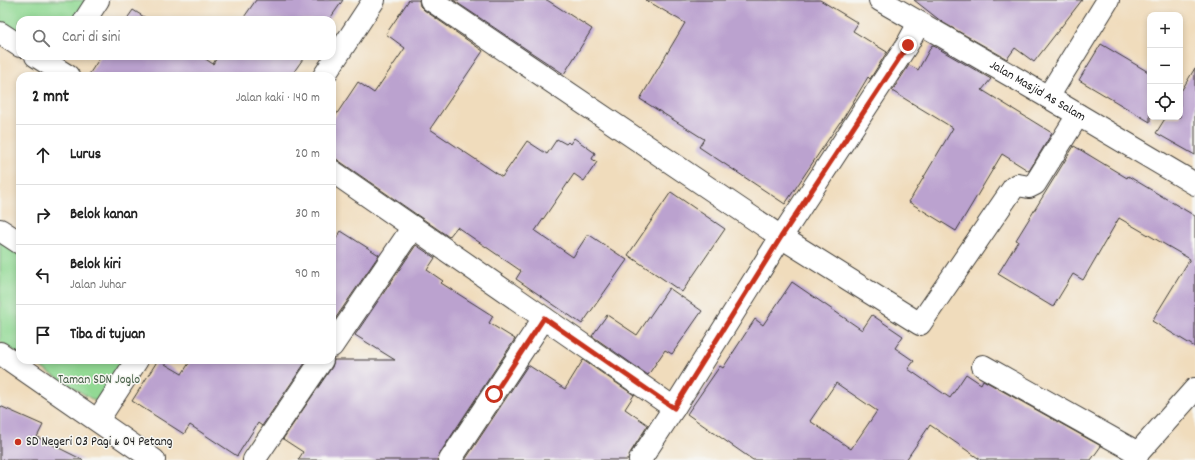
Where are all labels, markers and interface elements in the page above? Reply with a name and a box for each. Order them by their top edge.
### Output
map controls [1147,12,1183,120]
button: + [1147,12,1183,48]
search box [16,16,336,60]
icon: search [30,27,52,49]
text: Cari di sini [62,27,120,49]
route end [899,36,917,54]
button: − [1147,48,1183,84]
street label: Jalan Masjid As Salam [986,56,1089,127]
button: locate [1147,84,1183,120]
text: 2 mnt [32,86,69,110]
text: Jalan kaki · 140 m [236,89,320,108]
icon: ahead [32,144,54,166]
text: Lurus [70,144,101,166]
text: 20 m [295,145,320,164]
icon: right [32,204,54,226]
text: Belok kanan [70,204,138,226]
text: 30 m [295,205,320,224]
text: Belok kiri [70,254,121,276]
icon: left [32,264,54,286]
text: 90 m [295,265,320,284]
text: Jalan Juhar [70,276,126,295]
icon: arrive [32,324,54,346]
text: Tiba di tujuan [70,324,145,346]
park label: Taman SDN Joglo [58,371,140,390]
route start [485,385,503,403]
place label: SD Negeri 03 Pagi & 04 Petang [26,433,173,452]
marker: SD Negeri 03 Pagi & 04 Petang [13,437,23,447]

